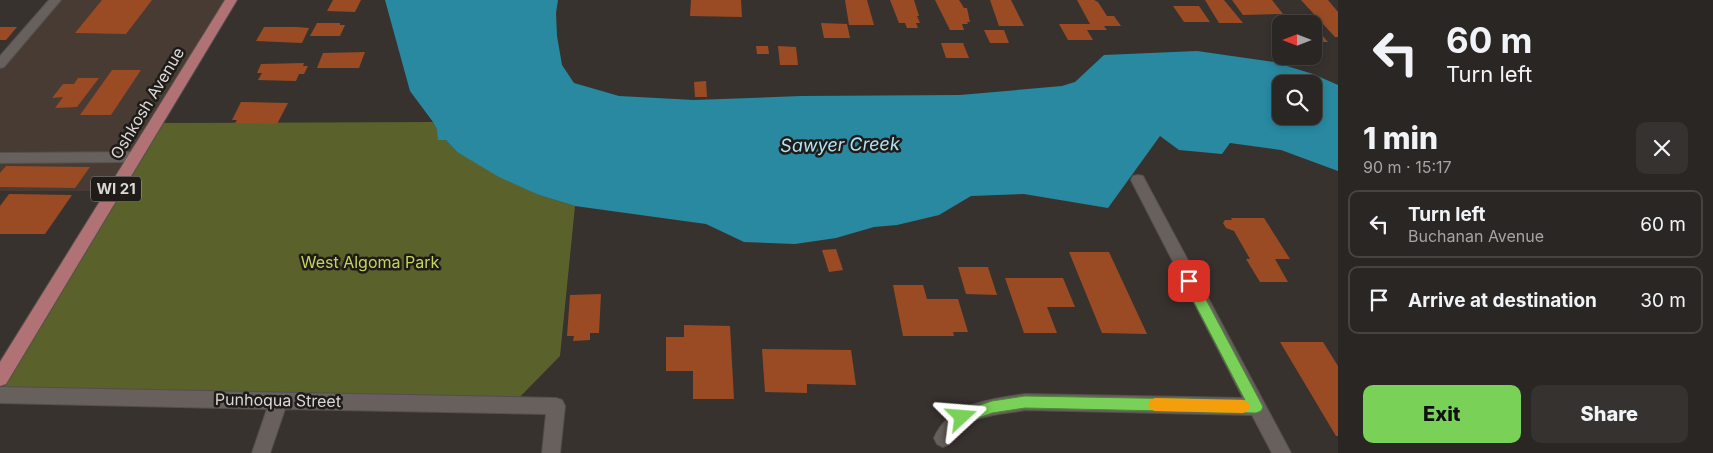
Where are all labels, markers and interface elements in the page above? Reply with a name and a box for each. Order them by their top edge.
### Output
north arrow [1272,15,1322,65]
map controls [1272,15,1322,125]
text: 60 m [1446,19,1533,61]
icon: left [1363,20,1428,85]
street label: Oshkosh Avenue [106,44,188,162]
text: Turn left [1446,61,1532,87]
button: search [1272,75,1322,125]
text: 1 min [1363,120,1438,156]
button: close [1636,122,1688,174]
water label: Sawyer Creek [780,133,901,156]
text: 90 m · 15:17 [1363,157,1452,177]
road number: WI 21 [91,176,141,202]
text: Turn left [1408,203,1486,226]
icon: left [1365,210,1393,238]
text: 60 m [1640,213,1686,236]
text: Buchanan Avenue [1408,226,1544,246]
park label: West Algoma Park [301,252,439,272]
pin [1168,260,1210,302]
icon: arrive [1175,267,1203,295]
icon: arrive [1365,286,1393,314]
text: Arrive at destination [1408,289,1597,312]
text: 30 m [1640,289,1686,312]
button: Exit [1363,385,1521,443]
button: Share [1531,385,1688,443]
street label: Punhoqua Street [215,389,341,411]
position arrow [935,390,987,442]

